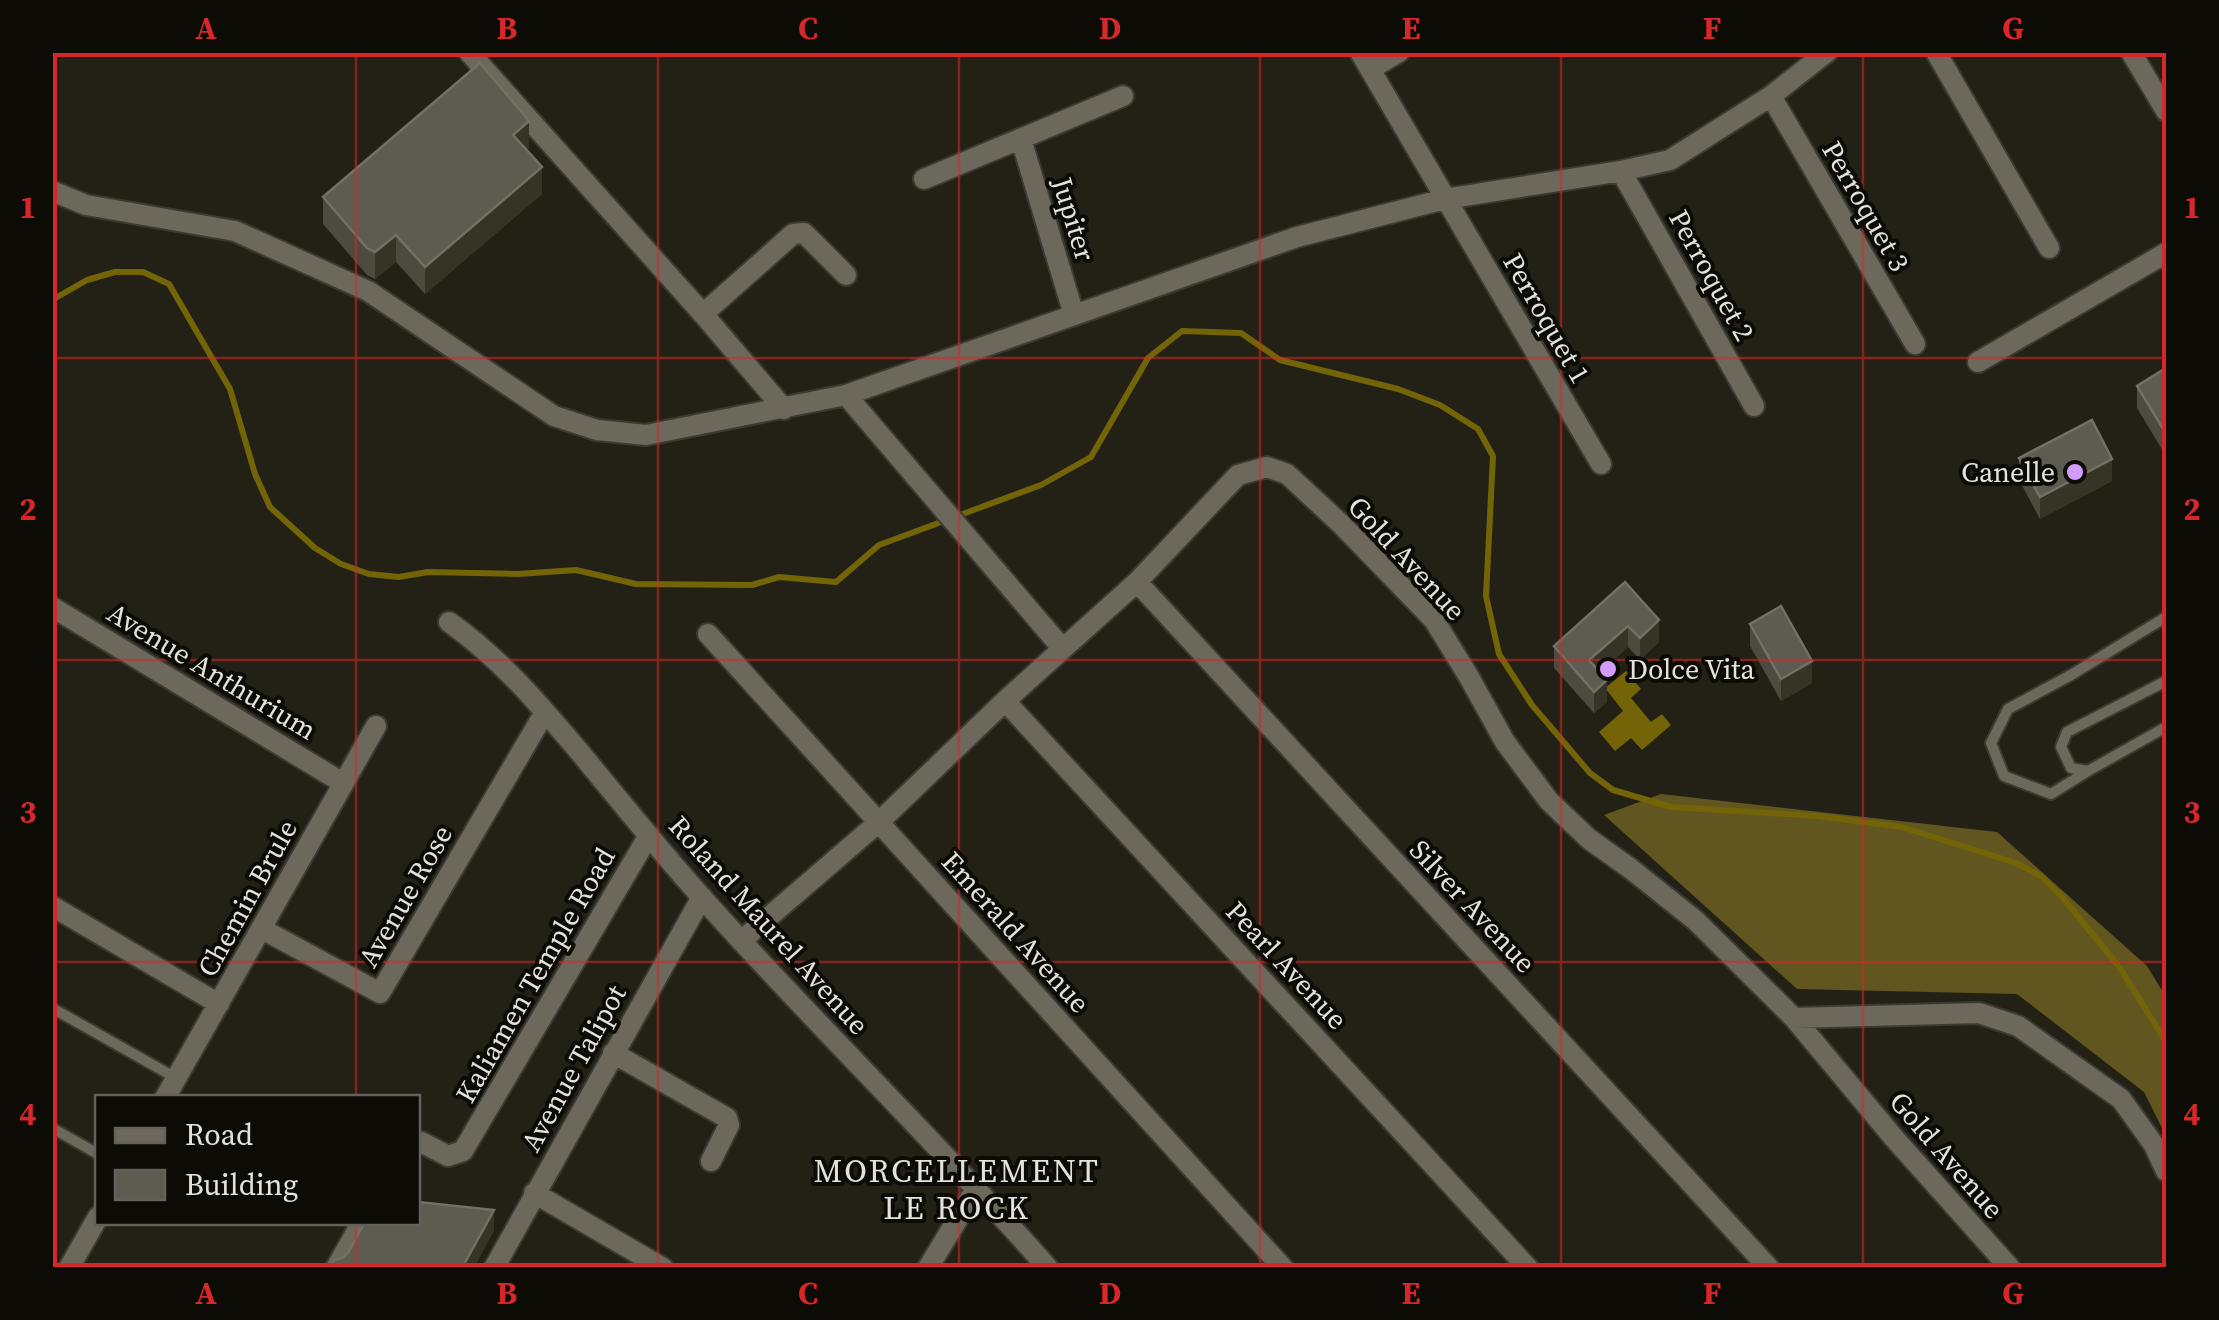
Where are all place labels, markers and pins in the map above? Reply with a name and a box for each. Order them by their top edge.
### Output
place label: Canelle [1961,453,2055,491]
marker: Canelle [2064,461,2086,483]
place label: Dolce Vita [1628,650,1755,688]
marker: Dolce Vita [1597,658,1619,680]

